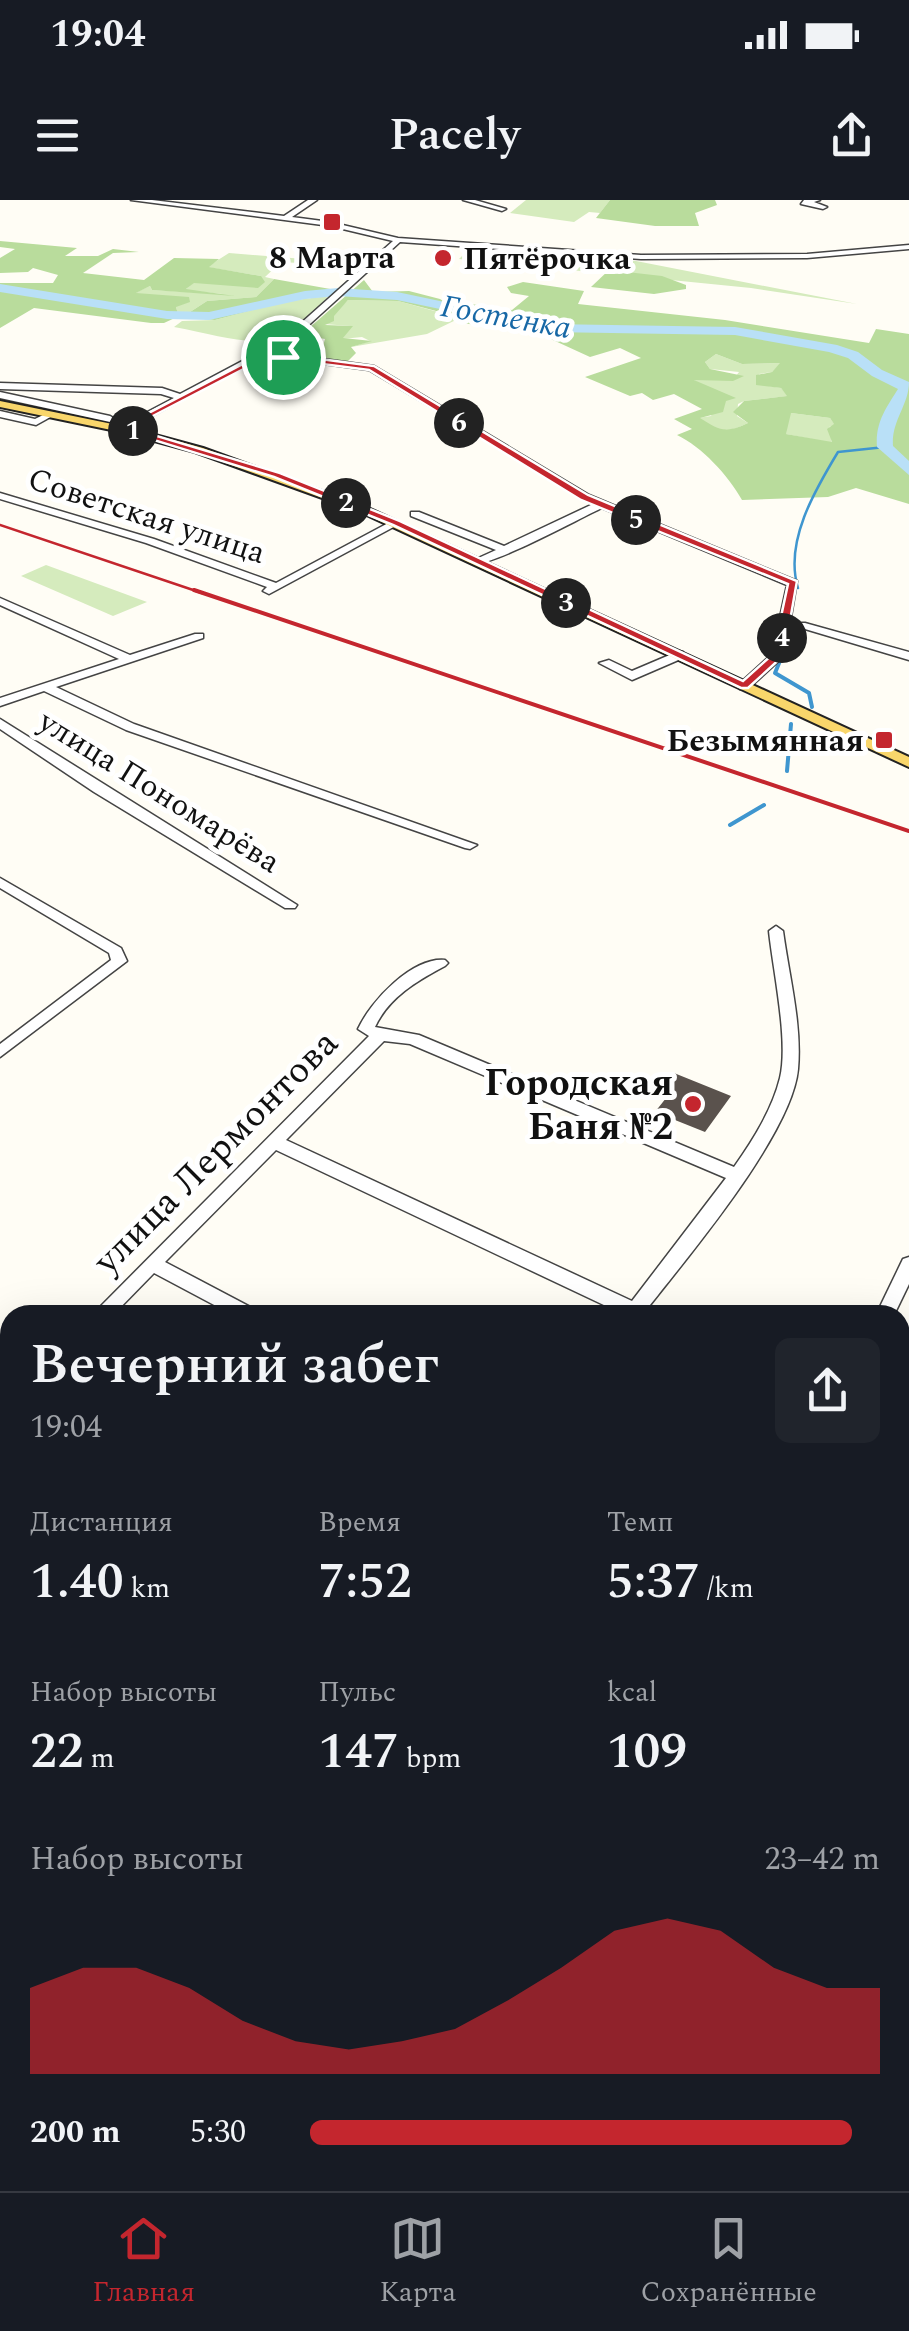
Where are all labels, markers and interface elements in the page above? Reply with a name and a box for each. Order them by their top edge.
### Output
text: 19:04 [50,6,145,64]
text: Pacely [389,101,520,170]
icon: menu [30,108,85,163]
icon: share [824,108,879,163]
marker: 8 Марта [321,211,343,233]
place label: 8 Марта [269,234,395,283]
place label: Пятёрочка [463,235,631,284]
marker: Пятёрочка [432,247,454,269]
water label: Гостенка [437,282,575,353]
pin [241,315,326,400]
icon: arrive [256,330,311,385]
pin: 6 [434,398,484,448]
text: 6 [451,401,467,444]
pin: 1 [108,406,158,456]
text: 1 [125,409,141,452]
street label: Советская улица [21,455,272,578]
pin: 2 [321,478,371,528]
text: 2 [338,481,354,524]
pin: 5 [611,495,661,545]
text: 5 [628,498,644,541]
pin: 3 [541,578,591,628]
text: 3 [558,581,574,624]
pin: 4 [757,613,807,663]
text: 4 [774,616,790,659]
street label: улица Пономарёва [28,697,290,887]
place label: Безымянная [667,717,864,766]
marker: Безымянная [873,729,895,751]
street label: улица Лермонтова [80,1016,353,1289]
place label: Городская Баня №2 [484,1055,673,1157]
marker: Городская Баня №2 [682,1093,704,1115]
text: Вечерний забег [30,1324,439,1407]
button: share [775,1338,880,1443]
text: 19:04 [30,1403,102,1452]
text: Дистанция [30,1501,173,1544]
text: Время [318,1501,401,1544]
text: Темп [607,1501,673,1544]
text: 1.40 [30,1544,123,1620]
text: 7:52 [318,1544,412,1620]
text: 5:37 [607,1544,700,1620]
text: km [123,1567,170,1610]
text: /km [700,1567,754,1610]
text: Набор высоты [30,1671,217,1714]
text: Пульс [318,1671,396,1714]
text: kcal [607,1671,657,1714]
text: 22 [30,1714,84,1790]
text: 147 [318,1714,399,1790]
text: 109 [607,1714,687,1790]
text: m [84,1737,115,1780]
text: bpm [399,1737,461,1780]
text: Набор высоты [30,1835,244,1884]
text: 23–42 m [764,1835,880,1884]
text: 200 m [30,2108,121,2157]
text: 5:30 [190,2108,246,2157]
tab: Главная [92,2211,195,2314]
tab: Карта [379,2211,456,2314]
tab: Сохранённые [641,2211,817,2314]

